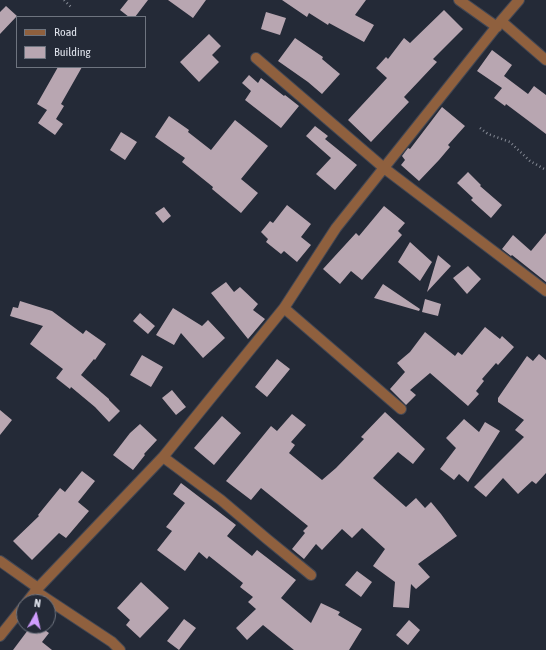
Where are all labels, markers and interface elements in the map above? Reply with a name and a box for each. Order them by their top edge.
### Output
legend [16,16,146,68]
text: Road [54,25,77,39]
text: Building [54,45,91,59]
north arrow [16,594,56,634]
text: N [33,597,42,610]

